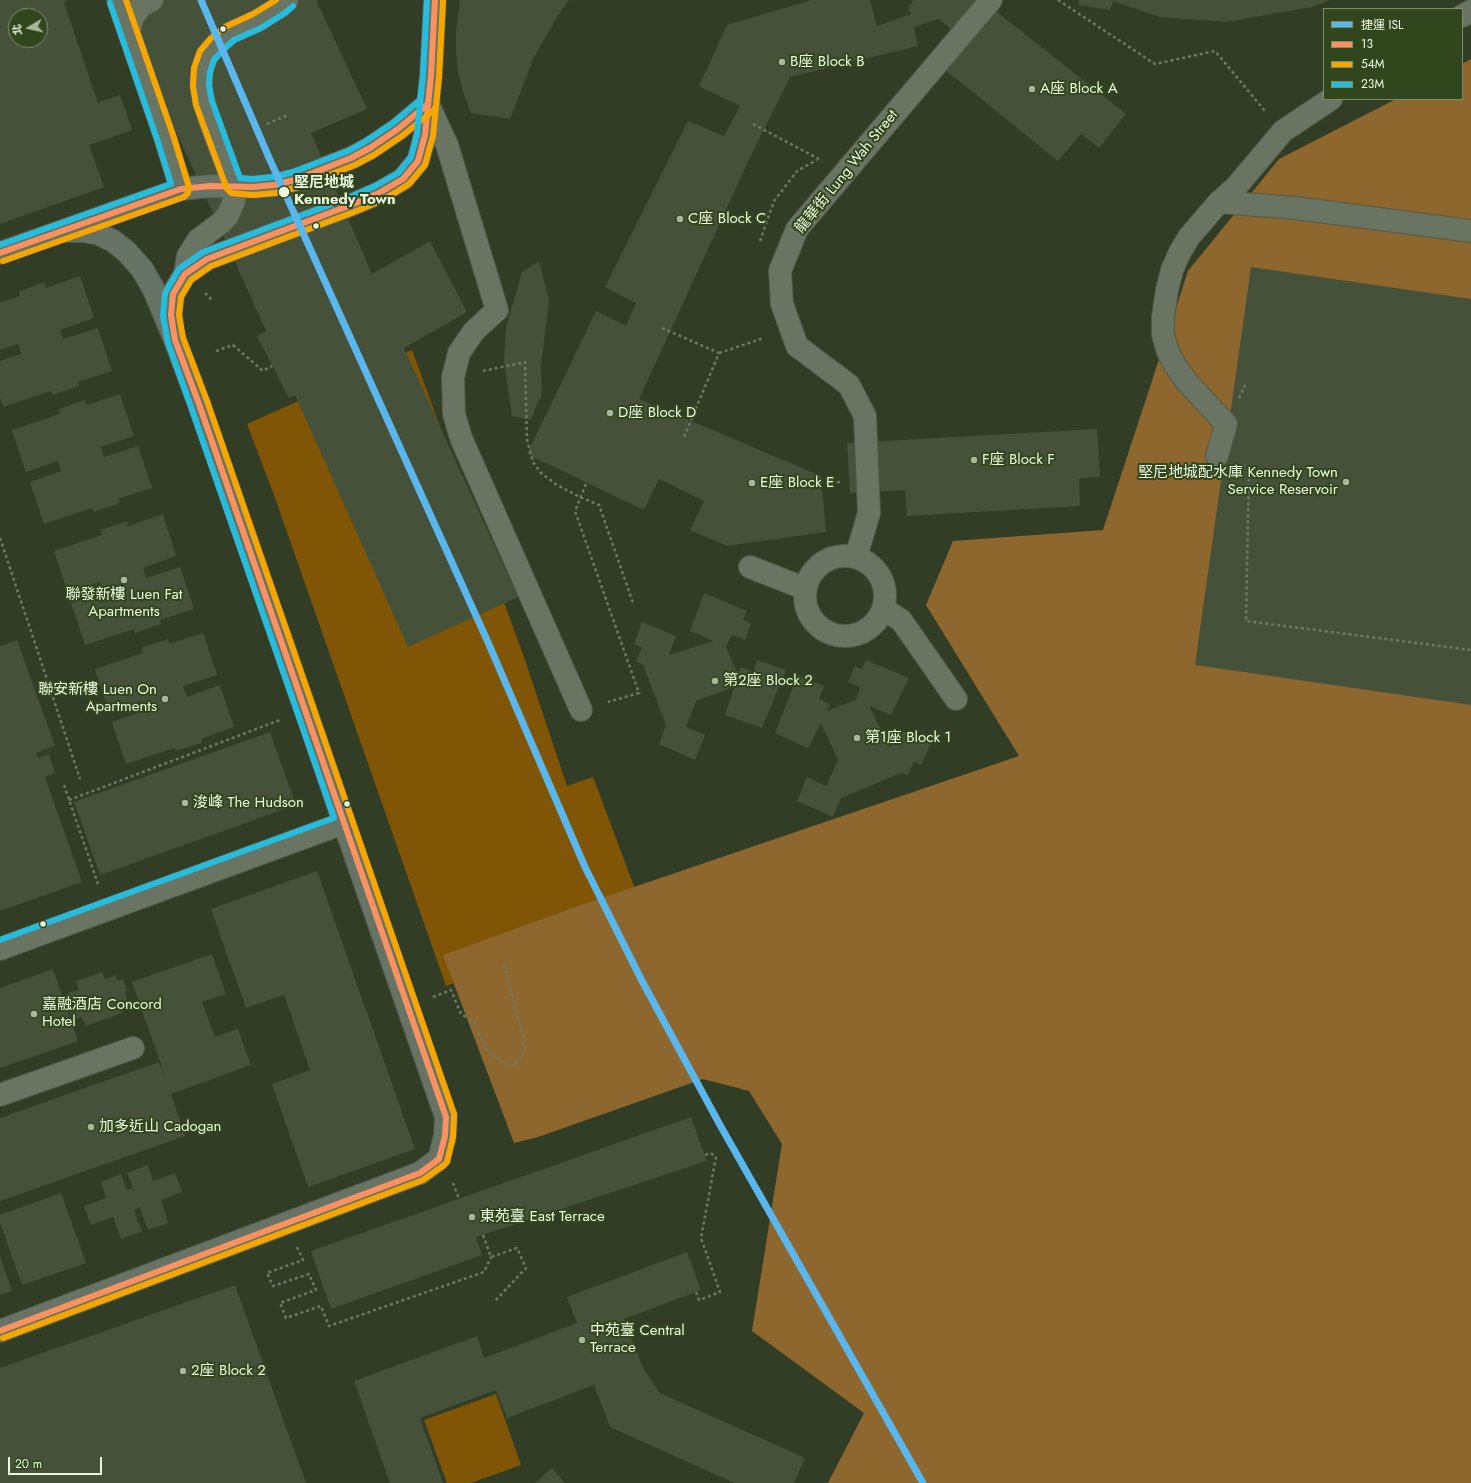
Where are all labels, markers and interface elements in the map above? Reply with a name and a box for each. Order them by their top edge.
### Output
north arrow [8,8,48,48]
legend [1323,8,1463,100]
text: 捷運 ISL [1361,16,1404,34]
text: 北 [8,23,26,36]
unlabelled marker [218,24,228,34]
text: 13 [1361,35,1373,53]
place label: B座 Block B [790,53,865,71]
text: 54M [1361,55,1384,73]
marker: B座 Block B [777,57,787,67]
text: 23M [1361,75,1384,93]
place label: A座 Block A [1040,80,1118,98]
marker: A座 Block A [1027,84,1037,94]
street label: 龍華街 Lung Wah Street [792,107,902,237]
place label: 堅尼地城 Kennedy Town [294,174,396,209]
marker: 堅尼地城 Kennedy Town [277,185,291,199]
place label: C座 Block C [688,210,766,228]
marker: C座 Block C [675,214,685,224]
unlabelled marker [311,221,321,231]
place label: D座 Block D [618,404,696,422]
marker: D座 Block D [605,408,615,418]
place label: F座 Block F [982,451,1055,469]
marker: F座 Block F [969,455,979,465]
place label: 堅尼地城配水庫 Kennedy Town Service Reservoir [1138,464,1338,499]
place label: E座 Block E [760,474,834,492]
marker: 堅尼地城配水庫 Kennedy Town Service Reservoir [1341,477,1351,487]
marker: E座 Block E [747,478,757,488]
marker: 聯發新樓 Luen Fat Apartments [119,575,129,585]
place label: 聯發新樓 Luen Fat Apartments [66,586,182,621]
place label: 第2座 Block 2 [723,672,813,690]
marker: 第2座 Block 2 [710,676,720,686]
place label: 聯安新樓 Luen On Apartments [38,681,157,716]
marker: 聯安新樓 Luen On Apartments [160,694,170,704]
place label: 第1座 Block 1 [865,729,951,747]
marker: 第1座 Block 1 [852,733,862,743]
place label: 浚峰 The Hudson [193,794,304,812]
marker: 浚峰 The Hudson [180,798,190,808]
unlabelled marker [342,799,352,809]
unlabelled marker [38,919,48,929]
place label: 嘉融酒店 Concord Hotel [42,996,162,1031]
marker: 嘉融酒店 Concord Hotel [29,1009,39,1019]
place label: 加多近山 Cadogan [99,1118,221,1136]
marker: 加多近山 Cadogan [86,1122,96,1132]
place label: 東苑臺 East Terrace [480,1208,605,1226]
marker: 東苑臺 East Terrace [467,1212,477,1222]
place label: 中苑臺 Central Terrace [590,1322,685,1357]
marker: 中苑臺 Central Terrace [577,1335,587,1345]
place label: 2座 Block 2 [191,1362,266,1380]
marker: 2座 Block 2 [178,1366,188,1376]
scale bar [10,1449,104,1475]
text: 20 m [15,1455,42,1473]

